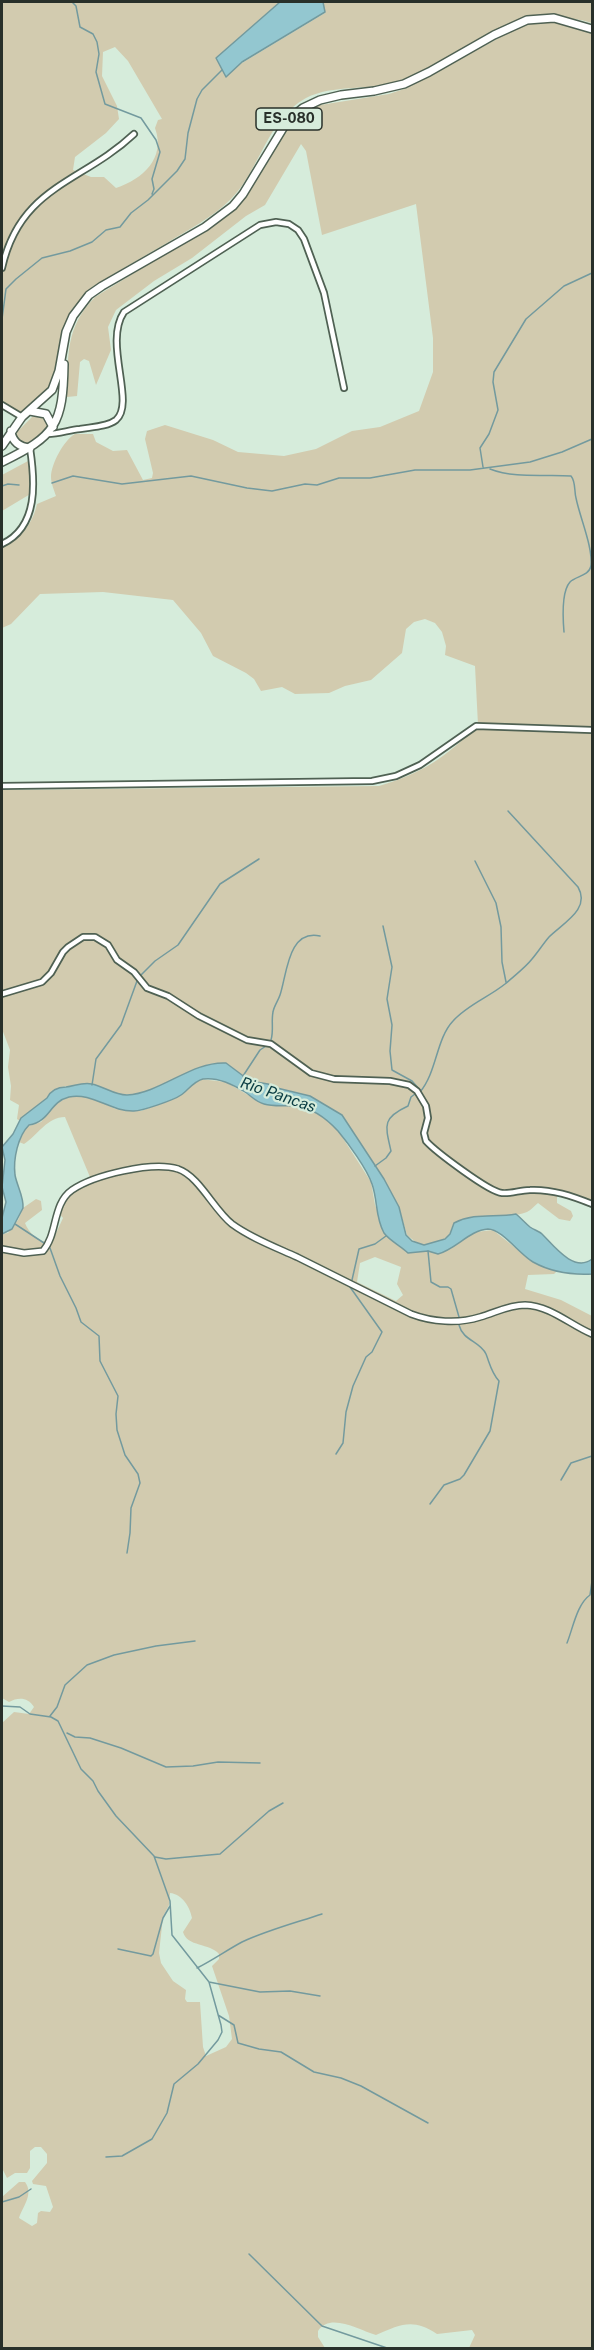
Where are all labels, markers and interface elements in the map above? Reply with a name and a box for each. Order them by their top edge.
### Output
road number: ES-080 [256,108,322,130]
water label: Rio Pancas [238,1073,318,1117]

